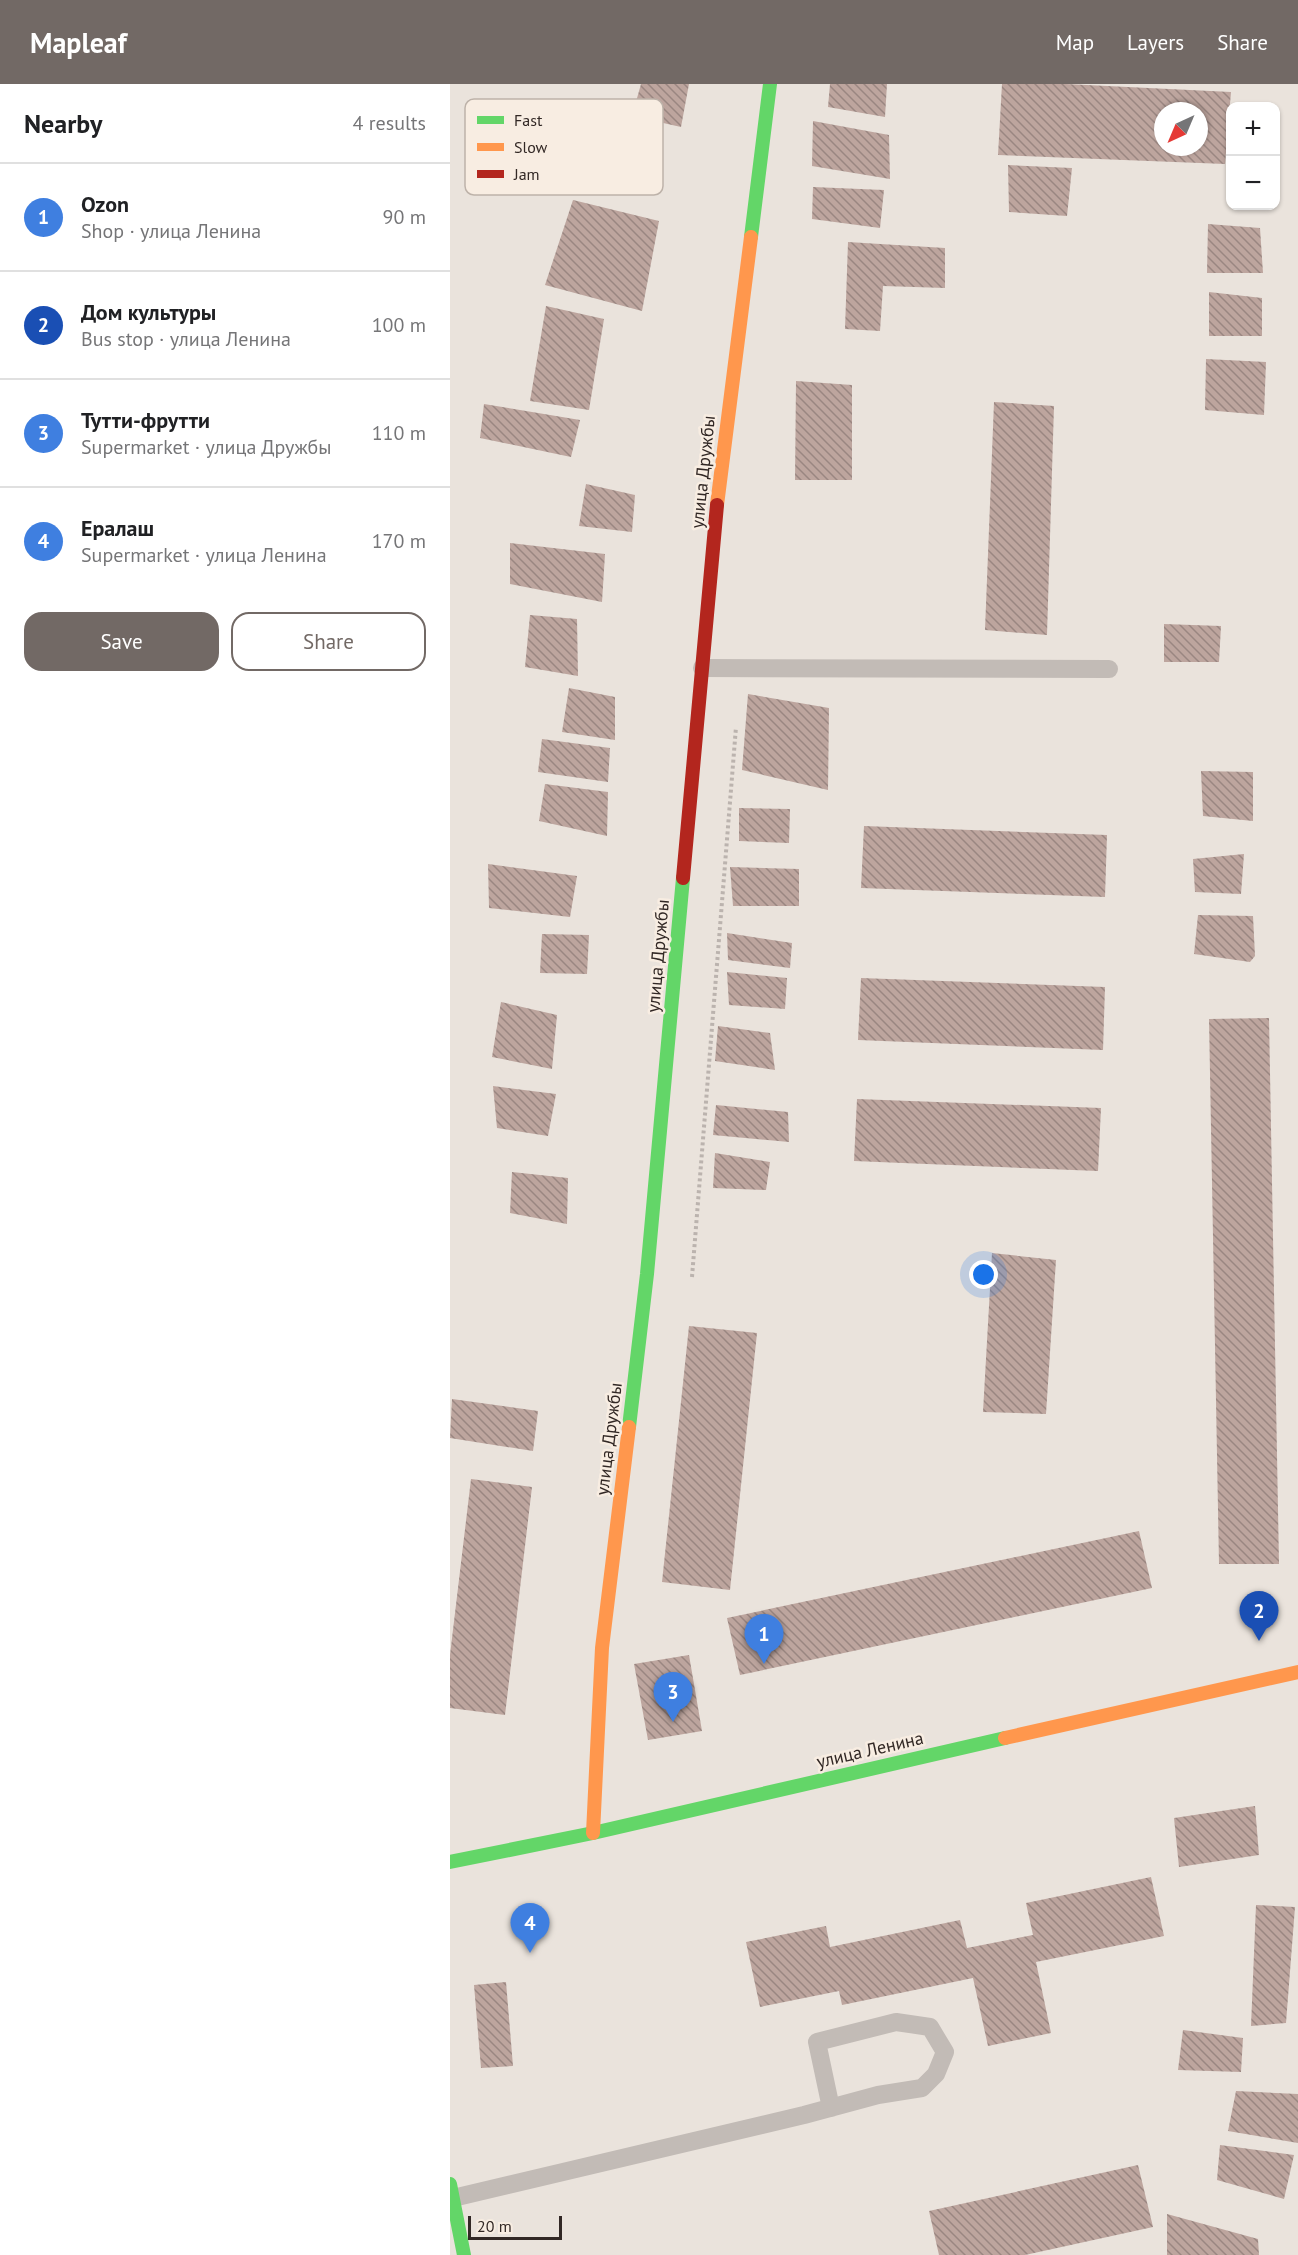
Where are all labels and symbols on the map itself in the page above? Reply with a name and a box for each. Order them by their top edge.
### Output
legend [465,99,663,195]
north arrow [1154,102,1208,156]
text: Fast [514,110,543,130]
text: Slow [514,137,548,157]
text: Jam [513,164,540,184]
street label: улица Дружбы [685,414,720,530]
street label: улица Дружбы [641,898,674,1013]
your location [969,1260,998,1289]
street label: улица Дружбы [590,1381,627,1497]
pin: 2 [1240,1592,1278,1641]
pin: 1 [744,1614,784,1664]
pin: 3 [654,1672,692,1722]
street label: улица Ленина [814,1726,926,1773]
pin: 4 [510,1904,550,1953]
scale bar [468,2213,562,2240]

